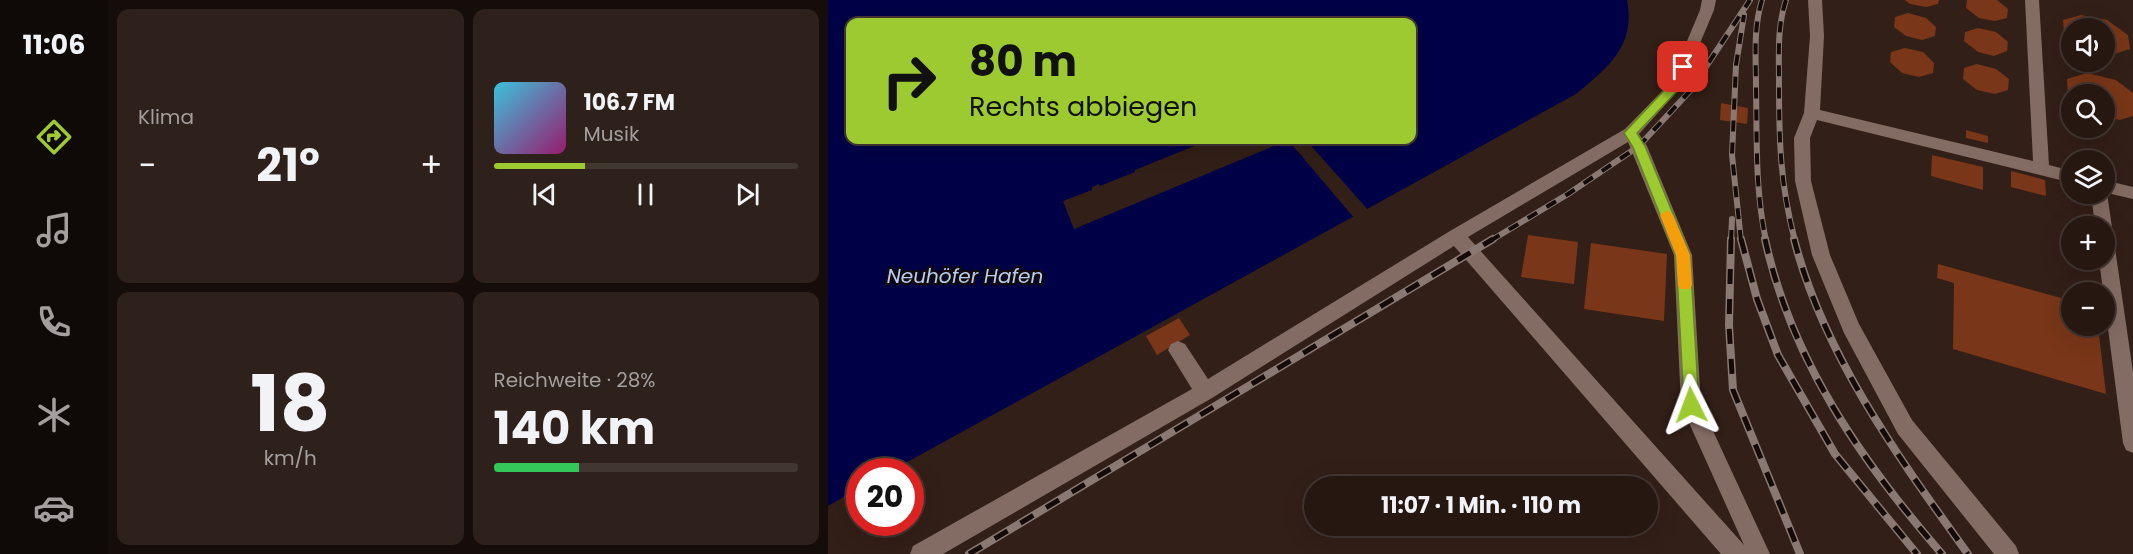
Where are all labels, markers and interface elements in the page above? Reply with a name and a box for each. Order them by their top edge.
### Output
map controls [2061,18,2115,336]
button: sound [2061,18,2115,72]
text: 11:06 [23,26,85,63]
text: 80 m [969,32,1077,91]
pin [1657,41,1708,92]
icon: right [870,42,948,120]
icon: arrive [1666,50,1699,83]
button: search [2061,84,2115,138]
text: 106.7 FM [584,87,675,118]
text: Rechts abbiegen [969,88,1197,125]
text: Klima [138,103,194,131]
icon: directions [33,116,75,158]
text: Musik [584,120,639,148]
text: 21° [256,134,320,197]
text: − [138,142,156,189]
text: + [420,142,443,189]
button: layers [2061,150,2115,204]
icon: previous [528,178,561,211]
icon: pause [629,178,662,211]
icon: next [731,178,764,211]
icon: music [33,209,75,251]
button: + [2061,216,2115,270]
water label: Neuhöfer Hafen [887,262,1043,290]
button: − [2061,282,2115,336]
icon: phone [33,301,75,343]
text: 18 [250,349,330,458]
text: Reichweite · 28% [494,366,656,394]
position arrow [1659,373,1723,437]
icon: climate [33,394,75,436]
text: 140 km [494,397,655,460]
text: km/h [264,444,317,472]
speed limit sign: 20 [846,458,924,536]
icon: car [33,487,75,529]
text: 11:07 · 1 Min. · 110 m [1381,490,1581,521]

